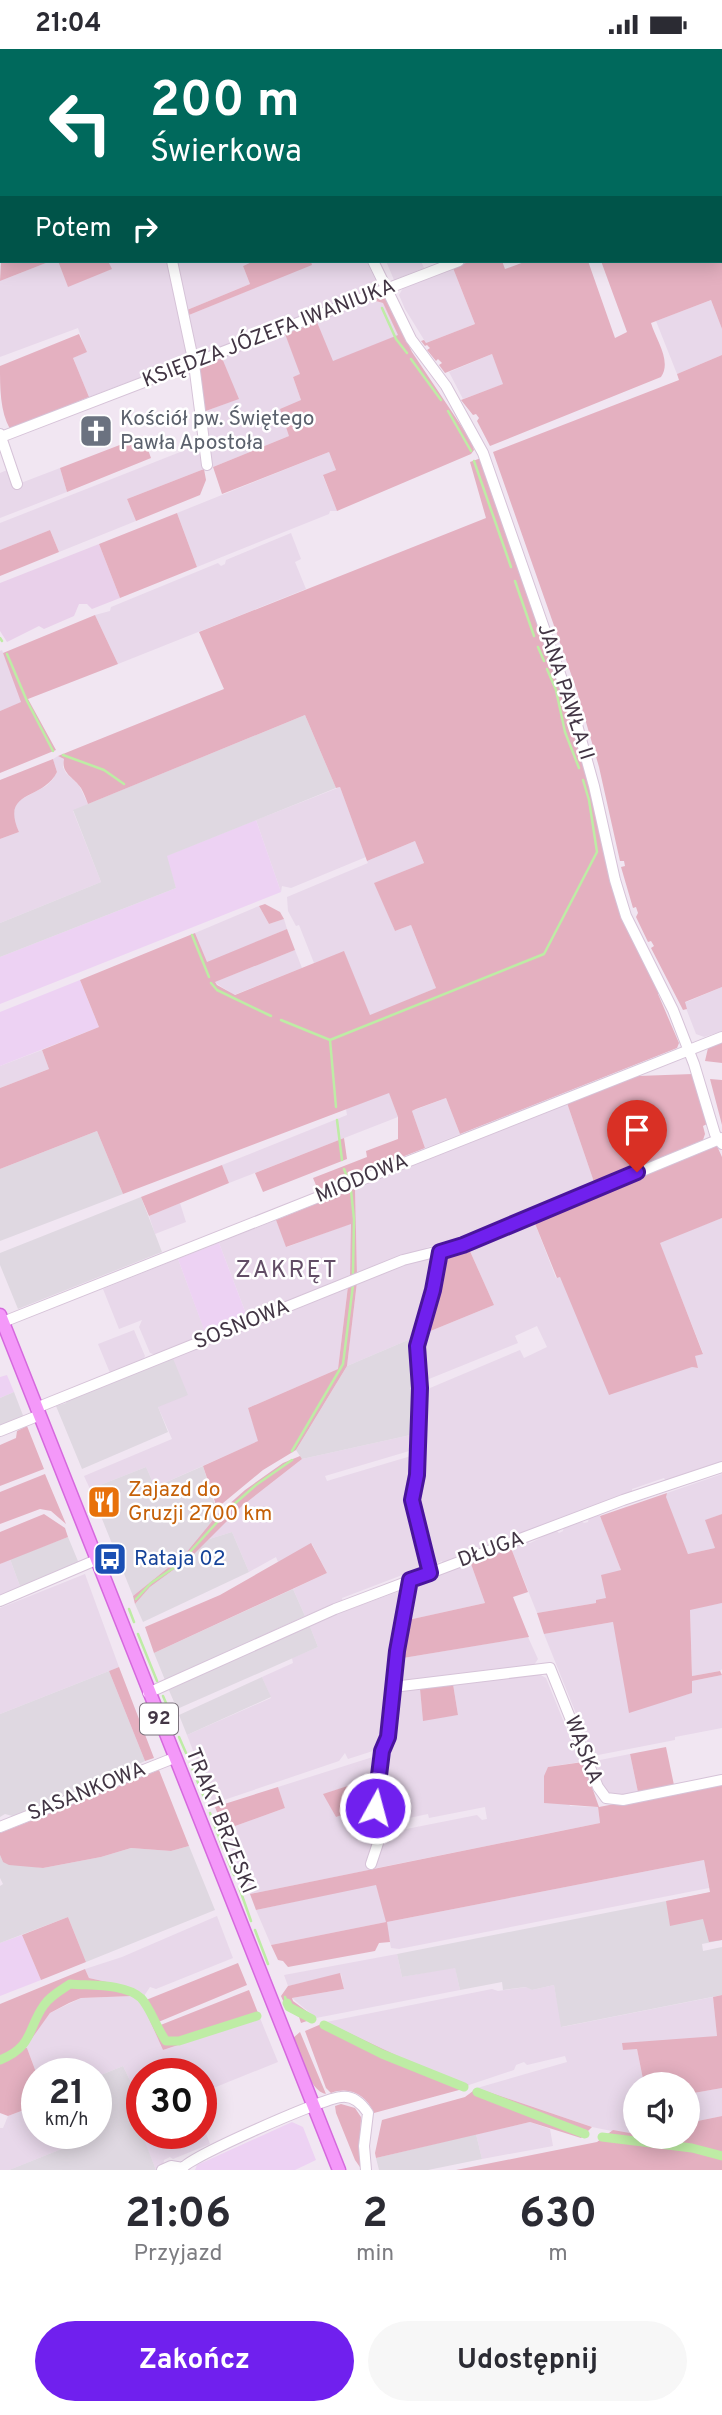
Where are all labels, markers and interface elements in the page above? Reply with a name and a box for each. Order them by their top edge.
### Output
text: 21:04 [35,8,101,41]
text: 200 m [150,72,300,134]
icon: left [35,77,126,168]
text: Świerkowa [150,133,302,173]
icon: right [126,210,164,248]
text: Potem [35,213,112,246]
street label: KSIĘDZA JÓZEFA IWANIUKA [138,272,399,395]
place label: Kościół pw. Świętego Pawła Apostoła [120,405,315,457]
church icon: Kościół pw. Świętego Pawła Apostoła [77,412,115,450]
street label: JANA PAWŁA II [530,620,600,764]
pin [607,1100,667,1172]
icon: arrive [618,1111,656,1149]
street label: MIODOWA [312,1148,412,1210]
district label: ZAKRĘT [235,1256,339,1286]
street label: SOSNOWA [190,1294,294,1356]
place label: Zajazd do Gruzji 2700 km [128,1477,272,1528]
restaurant icon: Zajazd do Gruzji 2700 km [85,1483,123,1521]
street label: DŁUGA [454,1526,528,1574]
bus stop icon: Rataja 02 [91,1540,129,1578]
place label: Rataja 02 [134,1546,226,1573]
road number: 92 [140,1703,178,1735]
street label: WĄSKA [558,1712,608,1788]
street label: TRAKT BRZESKI [178,1744,262,1898]
street label: SASANKOWA [24,1756,150,1828]
position arrow [338,1771,412,1845]
speed limit sign: 30 [126,2058,217,2149]
text: 21 [49,2072,84,2116]
map controls [623,2072,700,2149]
button: sound [623,2072,700,2149]
text: km/h [45,2109,88,2132]
text: 21:06 [125,2189,231,2242]
text: 2 [362,2189,388,2242]
text: 630 [519,2189,597,2242]
text: Przyjazd [133,2240,222,2269]
text: min [356,2240,394,2269]
text: m [548,2240,568,2269]
button: Zakończ [35,2321,354,2401]
button: Udostępnij [368,2321,687,2401]

